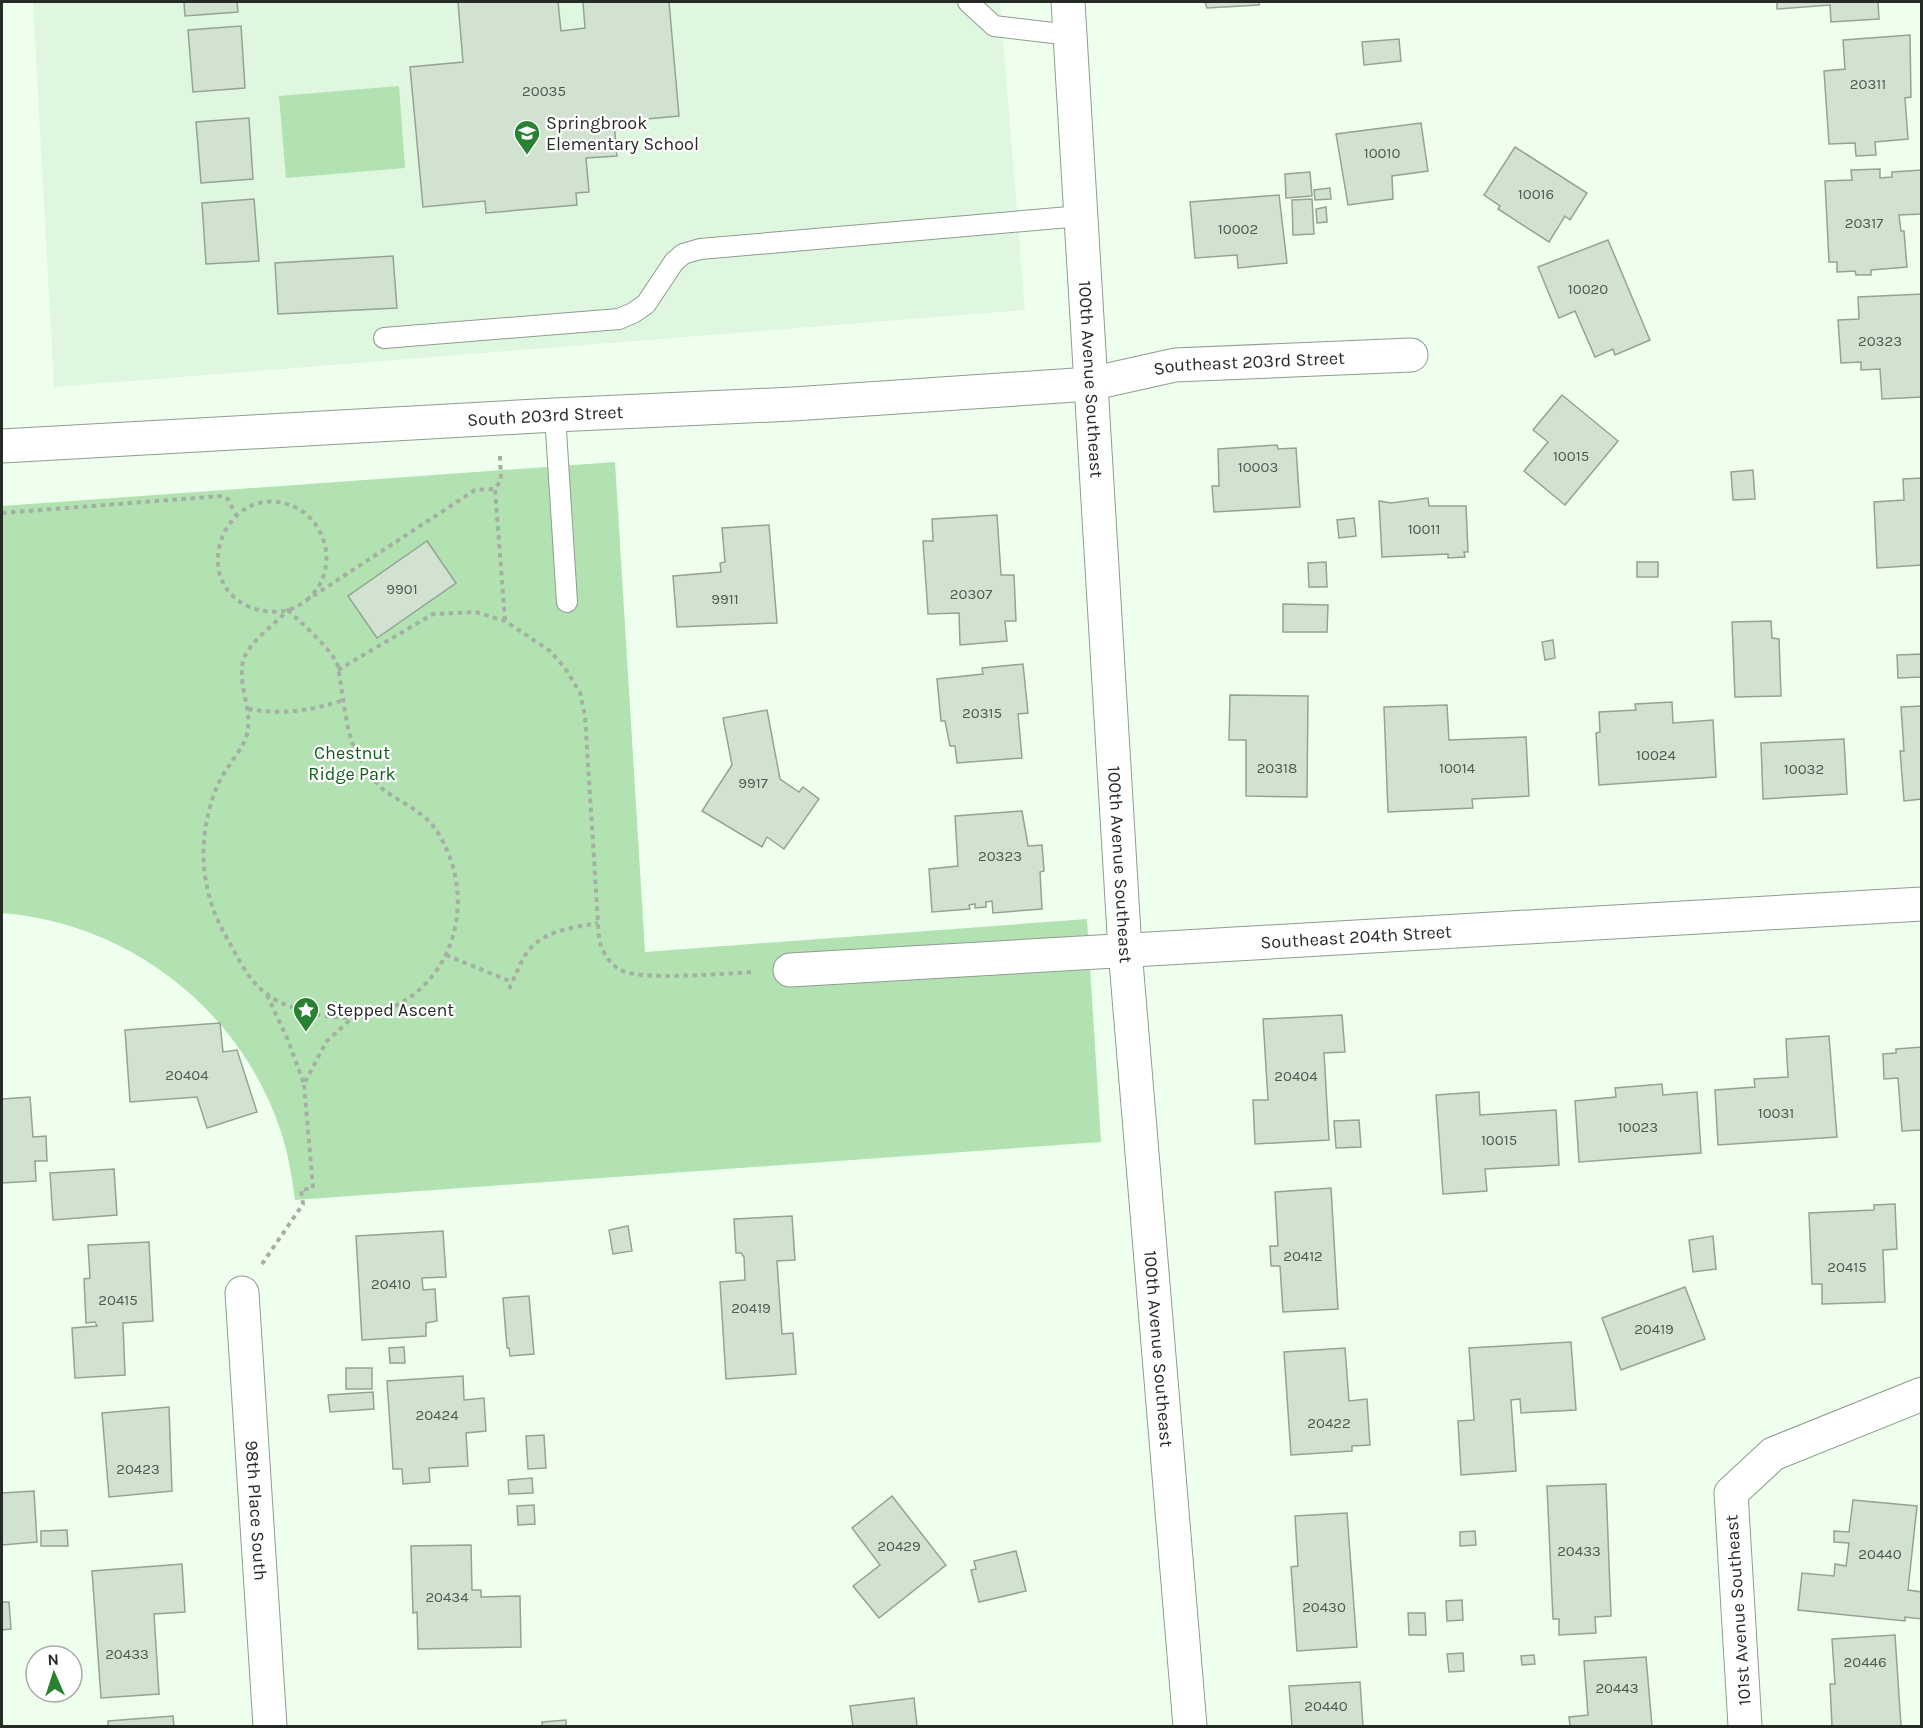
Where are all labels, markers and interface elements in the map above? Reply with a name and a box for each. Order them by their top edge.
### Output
house number: 20311 [1850,75,1886,93]
house number: 20035 [522,82,566,100]
place label: Springbrook Elementary School [546,112,699,155]
school or university icon: Springbrook Elementary School [512,118,542,156]
house number: 10010 [1364,144,1400,162]
house number: 10016 [1518,185,1554,203]
house number: 20317 [1845,214,1883,232]
house number: 10002 [1218,220,1258,238]
street label: 100th Avenue Southeast [1074,280,1108,479]
house number: 10020 [1568,280,1608,298]
house number: 20323 [1858,332,1902,350]
street label: Southeast 203rd Street [1151,347,1345,380]
street label: South 203rd Street [467,401,624,431]
house number: 10015 [1553,447,1589,465]
house number: 10003 [1238,458,1278,476]
house number: 10011 [1408,520,1440,538]
house number: 9901 [386,580,418,598]
house number: 20307 [950,585,992,603]
house number: 9911 [711,590,739,608]
house number: 20315 [962,704,1002,722]
park label: Chestnut Ridge Park [308,742,396,785]
house number: 10024 [1636,746,1677,764]
house number: 20318 [1257,759,1297,777]
house number: 10014 [1439,759,1476,777]
house number: 10032 [1784,760,1824,778]
street label: 100th Avenue Southeast [1103,765,1137,964]
house number: 9917 [738,774,768,792]
house number: 20323 [978,847,1022,865]
street label: Southeast 204th Street [1260,920,1453,954]
place icon: Stepped Ascent [291,995,321,1033]
place label: Stepped Ascent [326,999,454,1021]
house number: 20404 [165,1066,209,1084]
house number: 20404 [1274,1067,1318,1085]
house number: 10031 [1758,1104,1794,1122]
house number: 10023 [1618,1118,1658,1136]
house number: 10015 [1481,1131,1517,1149]
house number: 20412 [1283,1247,1323,1265]
street label: 100th Avenue Southeast [1139,1250,1178,1448]
house number: 20415 [1827,1258,1867,1276]
house number: 20410 [371,1275,411,1293]
house number: 20415 [98,1291,138,1309]
house number: 20419 [731,1299,771,1317]
house number: 20419 [1634,1320,1674,1338]
house number: 20424 [415,1406,459,1424]
house number: 20422 [1307,1414,1351,1432]
street label: 98th Place South [241,1440,272,1581]
house number: 20423 [116,1460,160,1478]
street label: 101st Avenue Southeast [1720,1514,1756,1706]
house number: 20429 [877,1537,921,1555]
house number: 20433 [1557,1542,1601,1560]
house number: 20440 [1858,1545,1902,1563]
house number: 20434 [425,1588,469,1606]
house number: 20430 [1302,1598,1346,1616]
north arrow [24,1644,84,1704]
house number: 20433 [105,1645,149,1663]
text: N [47,1650,59,1669]
house number: 20446 [1844,1653,1886,1671]
house number: 20443 [1595,1679,1639,1697]
house number: 20440 [1304,1697,1348,1715]

